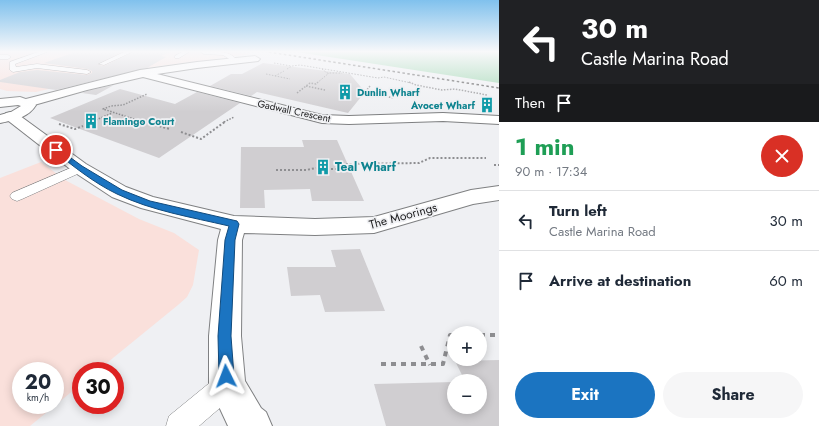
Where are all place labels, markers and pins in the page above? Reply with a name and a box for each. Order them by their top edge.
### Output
building icon: Dunlin Wharf [336,83,354,101]
place label: Dunlin Wharf [357,85,420,100]
building icon: Avocet Wharf [478,96,496,114]
place label: Avocet Wharf [410,98,476,113]
building icon: Flamingo Court [82,112,100,130]
place label: Flamingo Court [103,114,175,129]
pin [39,133,73,167]
building icon: Teal Wharf [314,158,332,176]
place label: Teal Wharf [335,158,397,176]

